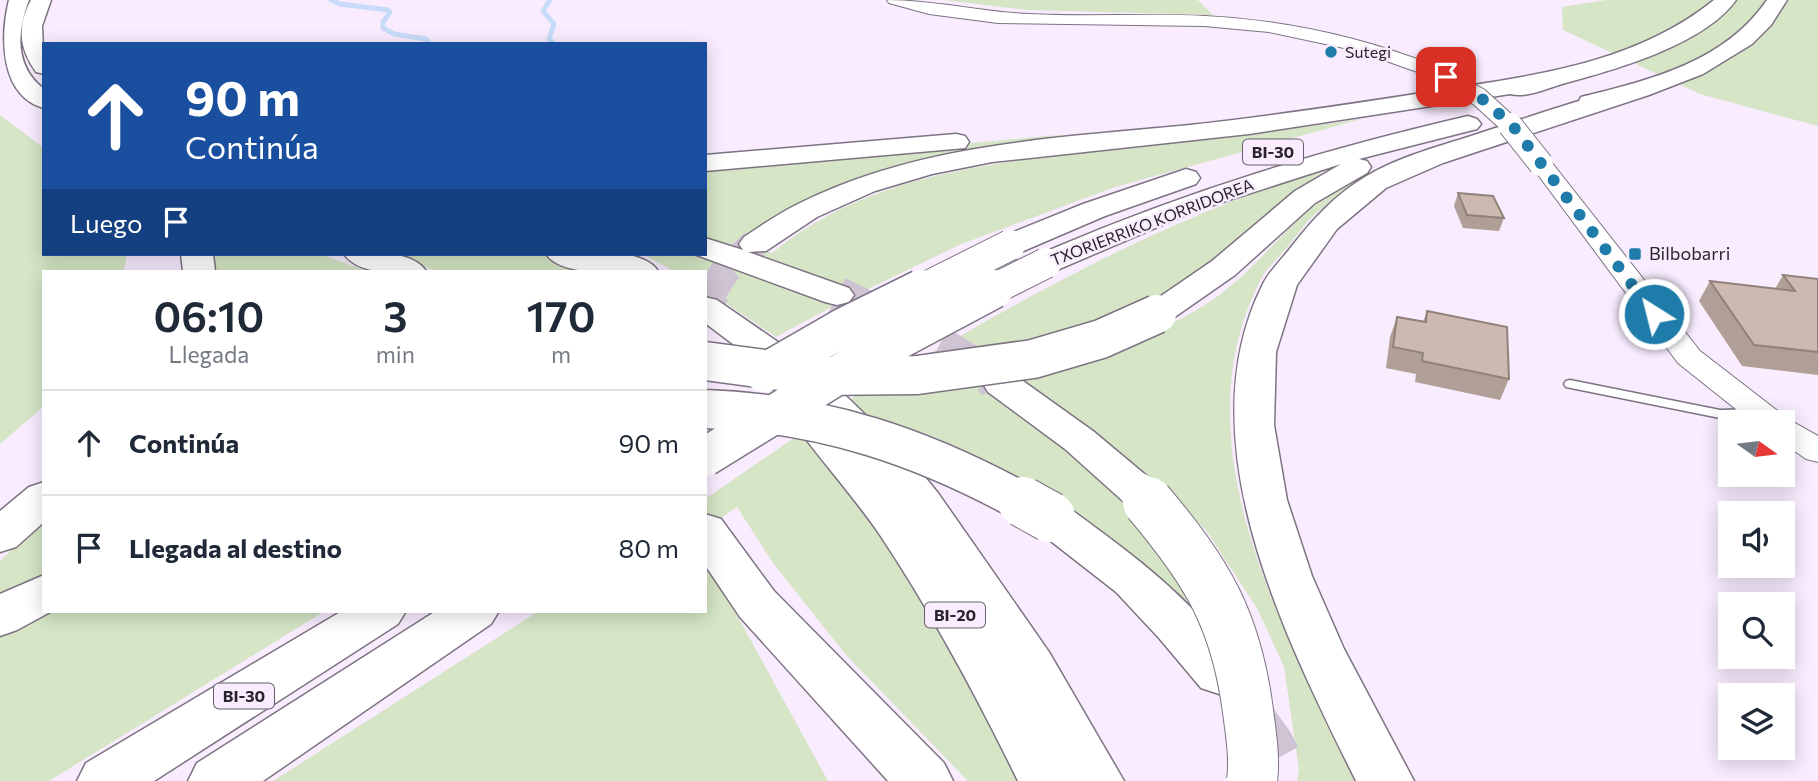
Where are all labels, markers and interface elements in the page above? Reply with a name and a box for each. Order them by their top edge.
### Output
place label: Sutegi [1345,42,1391,61]
marker: Sutegi [1323,44,1339,60]
pin [1416,47,1476,107]
icon: arrive [1427,58,1465,96]
text: 90 m [185,66,300,126]
icon: ahead [70,70,161,161]
text: Continúa [185,126,319,166]
road number: BI-30 [1243,140,1303,164]
street label: TXORIERRIKO KORRIDOREA [1048,174,1256,269]
icon: arrive [157,203,195,241]
text: Luego [70,207,143,238]
place label: Bilbobarri [1649,242,1730,264]
marker: Bilbobarri [1627,246,1643,262]
position arrow [1617,277,1691,351]
text: 06:10 [154,289,264,341]
text: 3 [383,289,407,341]
text: 170 [526,289,595,341]
text: Llegada [168,340,249,368]
text: min [376,340,415,368]
text: m [551,340,571,368]
north arrow [1718,410,1796,486]
map controls [1718,410,1795,760]
icon: ahead [70,424,108,462]
text: Continúa [129,427,239,458]
text: 90 m [619,427,679,458]
button: sound [1718,501,1795,578]
icon: arrive [70,529,108,567]
text: Llegada al destino [129,532,342,563]
text: 80 m [619,532,679,563]
button: search [1718,592,1795,669]
road number: BI-20 [925,602,985,628]
button: layers [1718,683,1795,760]
road number: BI-30 [214,684,274,708]

